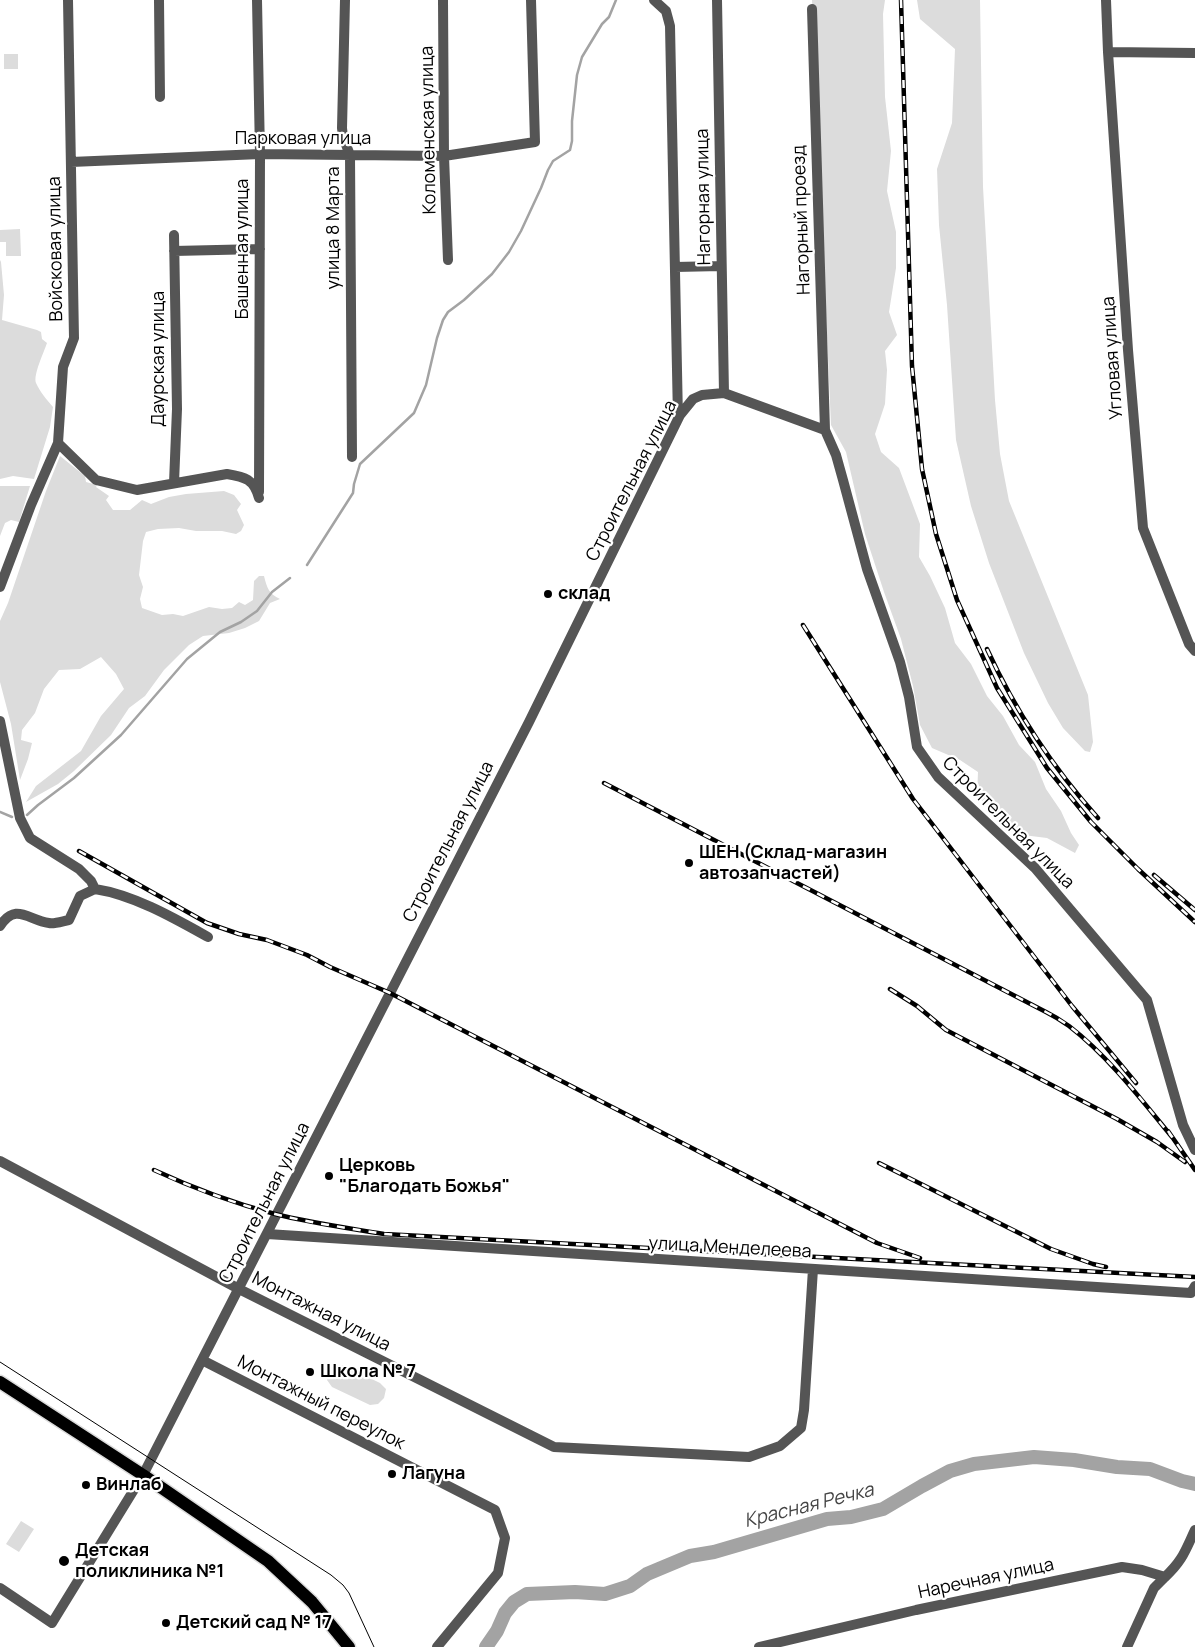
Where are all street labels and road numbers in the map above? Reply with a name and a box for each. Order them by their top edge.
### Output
street label: Коломенская улица [417,46,441,214]
street label: Парковая улица [235,128,371,150]
street label: Нагорная улица [692,128,716,266]
street label: Нагорный проезд [789,145,815,295]
street label: улица 8 Марта [323,166,345,290]
street label: Войсковая улица [44,176,68,322]
street label: Башенная улица [232,179,254,319]
street label: Даурская улица [148,291,170,427]
street label: Угловая улица [1098,296,1128,420]
street label: Строительная улица [582,397,682,565]
street label: Строительная улица [937,752,1079,894]
street label: Строительная улица [399,758,499,926]
street label: Строительная улица [215,1119,315,1287]
street label: улица Менделеева [648,1233,812,1263]
street label: Монтажная улица [248,1268,394,1356]
street label: Монтажный переулок [234,1351,408,1455]
street label: Наречная улица [916,1554,1056,1604]

